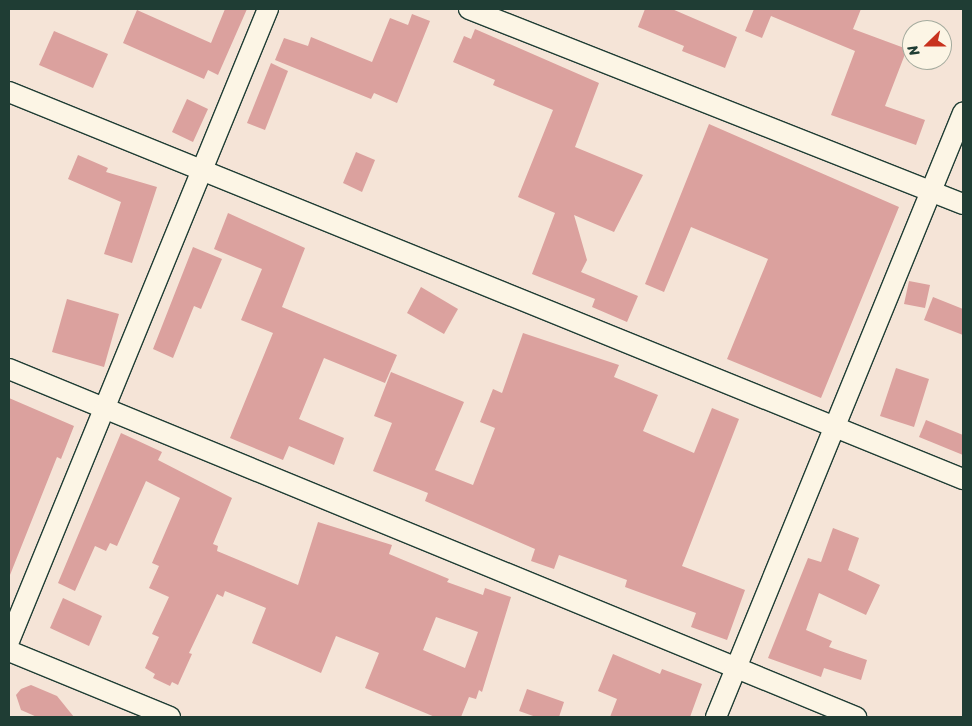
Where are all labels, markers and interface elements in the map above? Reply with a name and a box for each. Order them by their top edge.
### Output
north arrow [902,20,952,70]
text: N [900,41,927,60]

